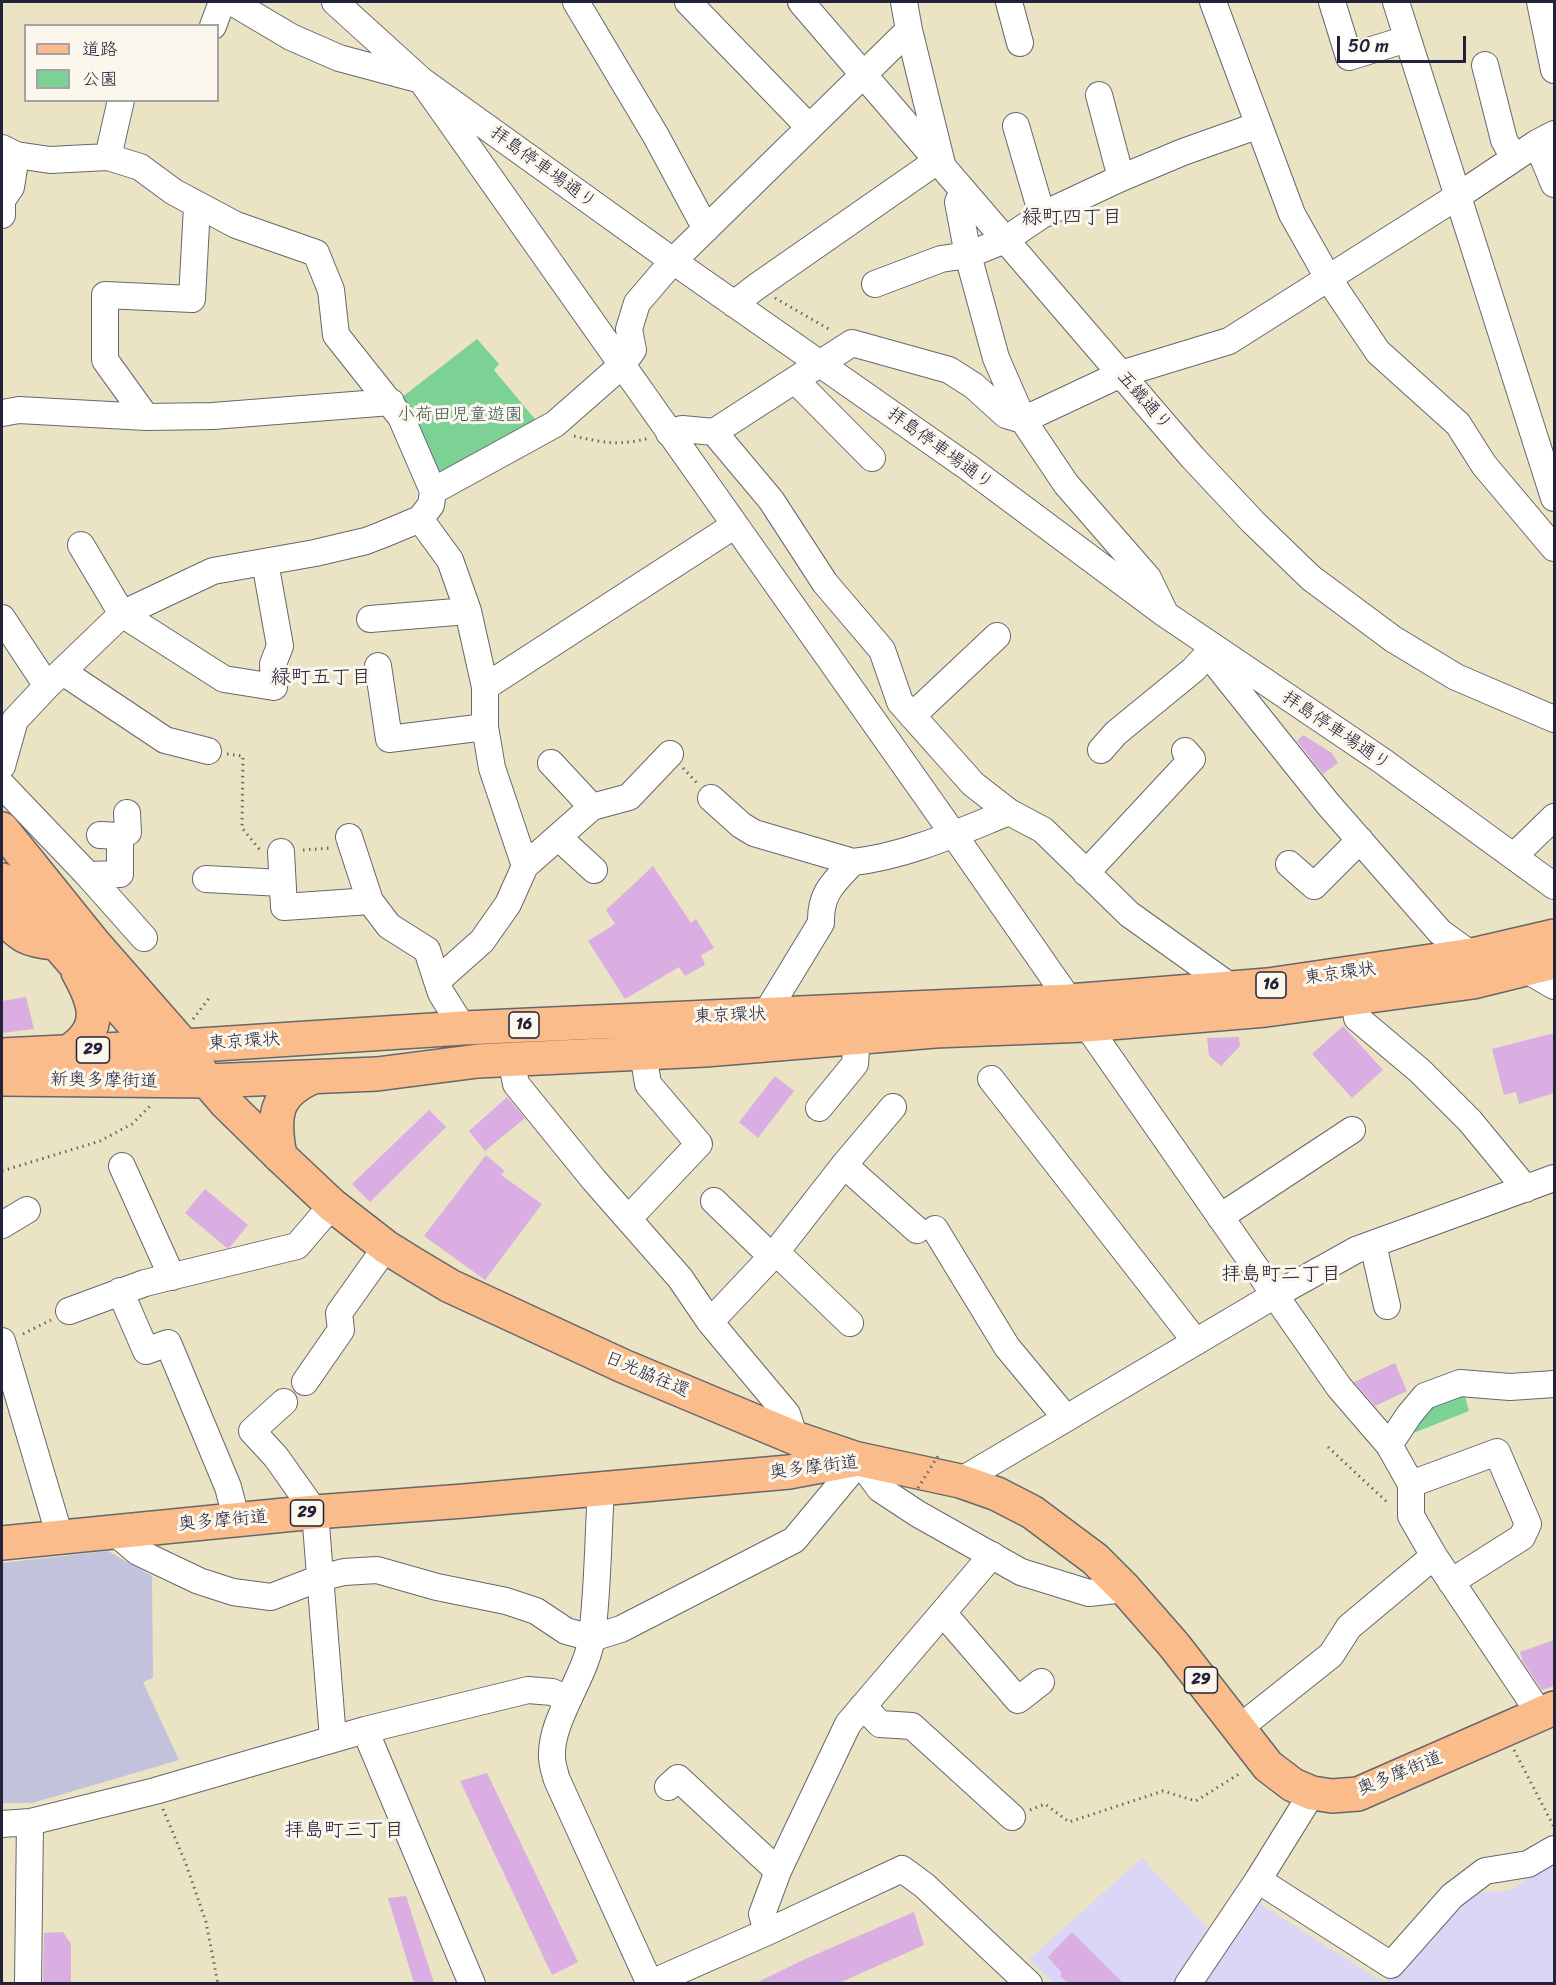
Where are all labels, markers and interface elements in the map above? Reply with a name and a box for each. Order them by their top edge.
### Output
legend [24,24,219,102]
scale bar [1340,24,1469,62]
text: 50 m [1348,30,1389,62]
text: 道路 [82,33,118,65]
text: 公園 [82,63,118,95]
street label: 拝島停車場通り [486,122,600,214]
district label: 緑町四丁目 [1022,206,1122,230]
street label: 五鐵通り [1112,367,1176,435]
street label: 拝島停車場通り [883,403,997,495]
park label: 小荷田児童遊園 [397,404,523,426]
district label: 緑町五丁目 [271,666,371,690]
street label: 拝島停車場通り [1278,687,1394,775]
street label: 東京環状 [1303,958,1377,990]
road number: 16 [1256,972,1286,998]
street label: 東京環状 [694,1004,766,1028]
road number: 16 [509,1012,539,1038]
street label: 東京環状 [207,1029,281,1055]
road number: 29 [76,1037,110,1063]
street label: 新奥多摩街道 [50,1069,158,1093]
district label: 拝島町二丁目 [1221,1263,1341,1287]
street label: 日光脇往還 [601,1347,693,1403]
street label: 奥多摩街道 [768,1452,860,1484]
road number: 29 [290,1500,324,1526]
street label: 奥多摩街道 [177,1506,269,1536]
road number: 29 [1184,1667,1218,1693]
street label: 奥多摩街道 [1354,1747,1446,1801]
district label: 拝島町三丁目 [284,1819,404,1843]

